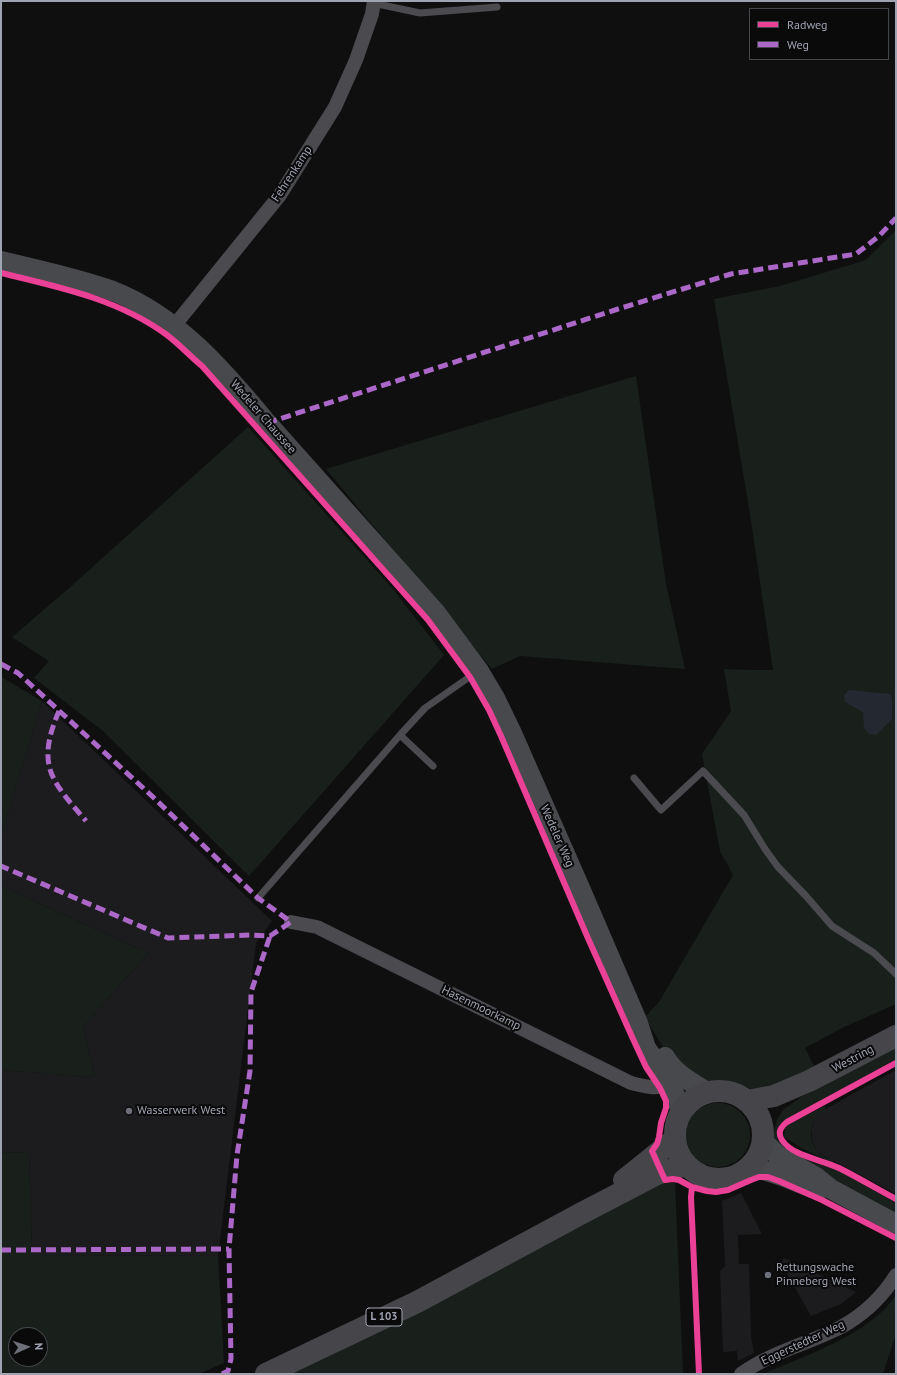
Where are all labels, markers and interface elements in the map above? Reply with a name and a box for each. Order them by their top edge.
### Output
legend [749,8,889,60]
text: Radweg [787,17,828,32]
text: Weg [787,37,809,52]
street label: Fehrenkamp [269,143,315,205]
street label: Wedeler Chaussee [227,377,299,457]
street label: Wedeler Weg [537,803,577,869]
street label: Hasenmoorkamp [439,983,523,1033]
street label: Westring [830,1042,876,1076]
place label: Wasserwerk West [137,1104,225,1118]
marker: Wasserwerk West [124,1106,134,1116]
place label: Rettungswache Pinneberg West [776,1261,856,1289]
marker: Rettungswache Pinneberg West [763,1270,773,1280]
road number: L 103 [366,1308,402,1326]
street label: Eggerstedter Weg [759,1317,847,1369]
north arrow [8,1327,48,1367]
text: N [32,1342,46,1350]

